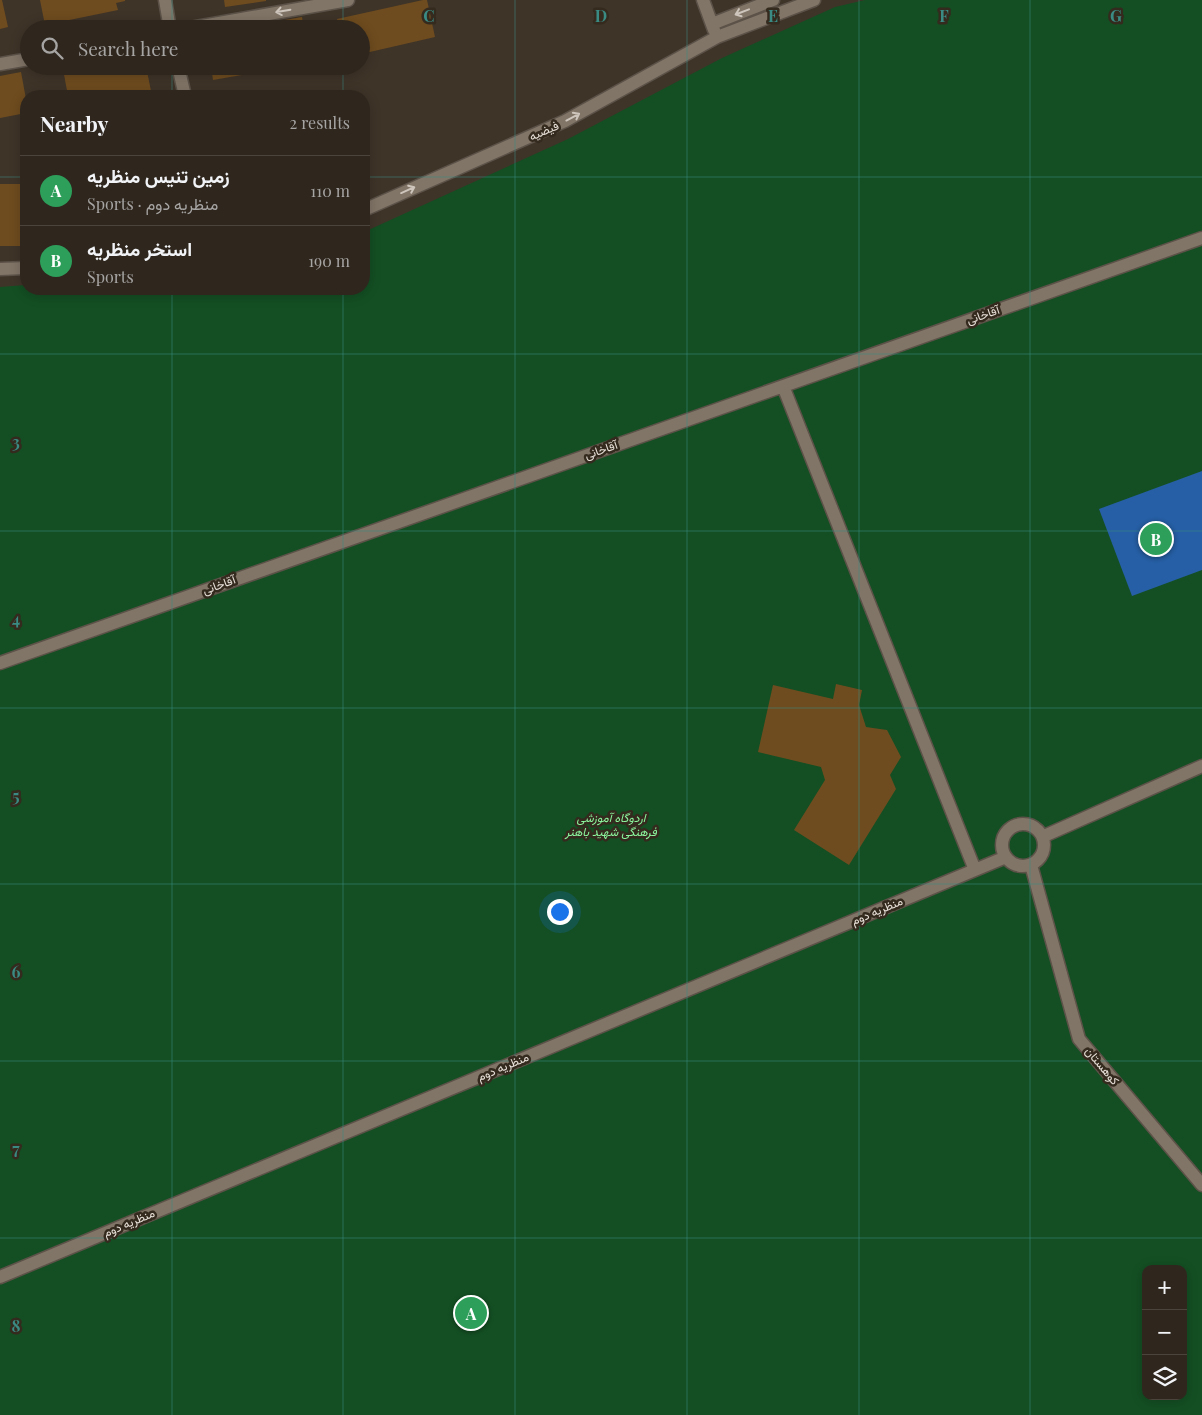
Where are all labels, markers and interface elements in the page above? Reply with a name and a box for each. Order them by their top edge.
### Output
text: C [423,5,435,26]
text: D [595,5,607,26]
text: E [768,5,778,26]
text: F [939,5,949,26]
text: G [1110,5,1122,26]
one-way arrow [275,6,291,16]
one-way arrow [735,8,751,17]
search box [20,20,370,75]
icon: search [38,34,66,62]
text: Search here [78,35,178,61]
text: Nearby [40,109,109,137]
text: 2 results [290,112,350,133]
one-way arrow [565,112,580,121]
street label: فیضیه [526,117,561,144]
text: زمین تنیس منظریه [87,162,230,188]
text: A [51,180,61,201]
text: 110 m [310,180,350,201]
one-way arrow [400,185,415,195]
text: Sports · منظریه دوم [87,193,218,214]
text: استخر منظریه [87,235,192,261]
text: B [51,250,61,271]
text: 190 m [308,250,350,271]
text: Sports [87,266,134,287]
street label: آقاخانی [964,301,1003,328]
text: 3 [12,431,20,452]
street label: آقاخانی [582,436,621,463]
pin: B [1140,520,1172,558]
street label: آقاخانی [200,570,239,598]
text: 4 [12,608,20,629]
text: 5 [12,785,20,806]
park label: اردوگاه آموزشی فرهنگی شهید باهنر [564,809,657,840]
street label: منظریه دوم [848,892,905,929]
your location [547,899,573,925]
text: 6 [12,961,21,982]
street label: کوهستان [1081,1043,1123,1088]
street label: منظریه دوم [474,1048,531,1085]
text: 7 [12,1138,20,1159]
street label: منظریه دوم [100,1204,157,1241]
map controls [1142,1265,1187,1400]
button: + [1142,1265,1187,1310]
pin: A [455,1294,487,1332]
button: − [1142,1310,1187,1355]
text: 8 [12,1315,21,1336]
button: layers [1142,1355,1187,1400]

